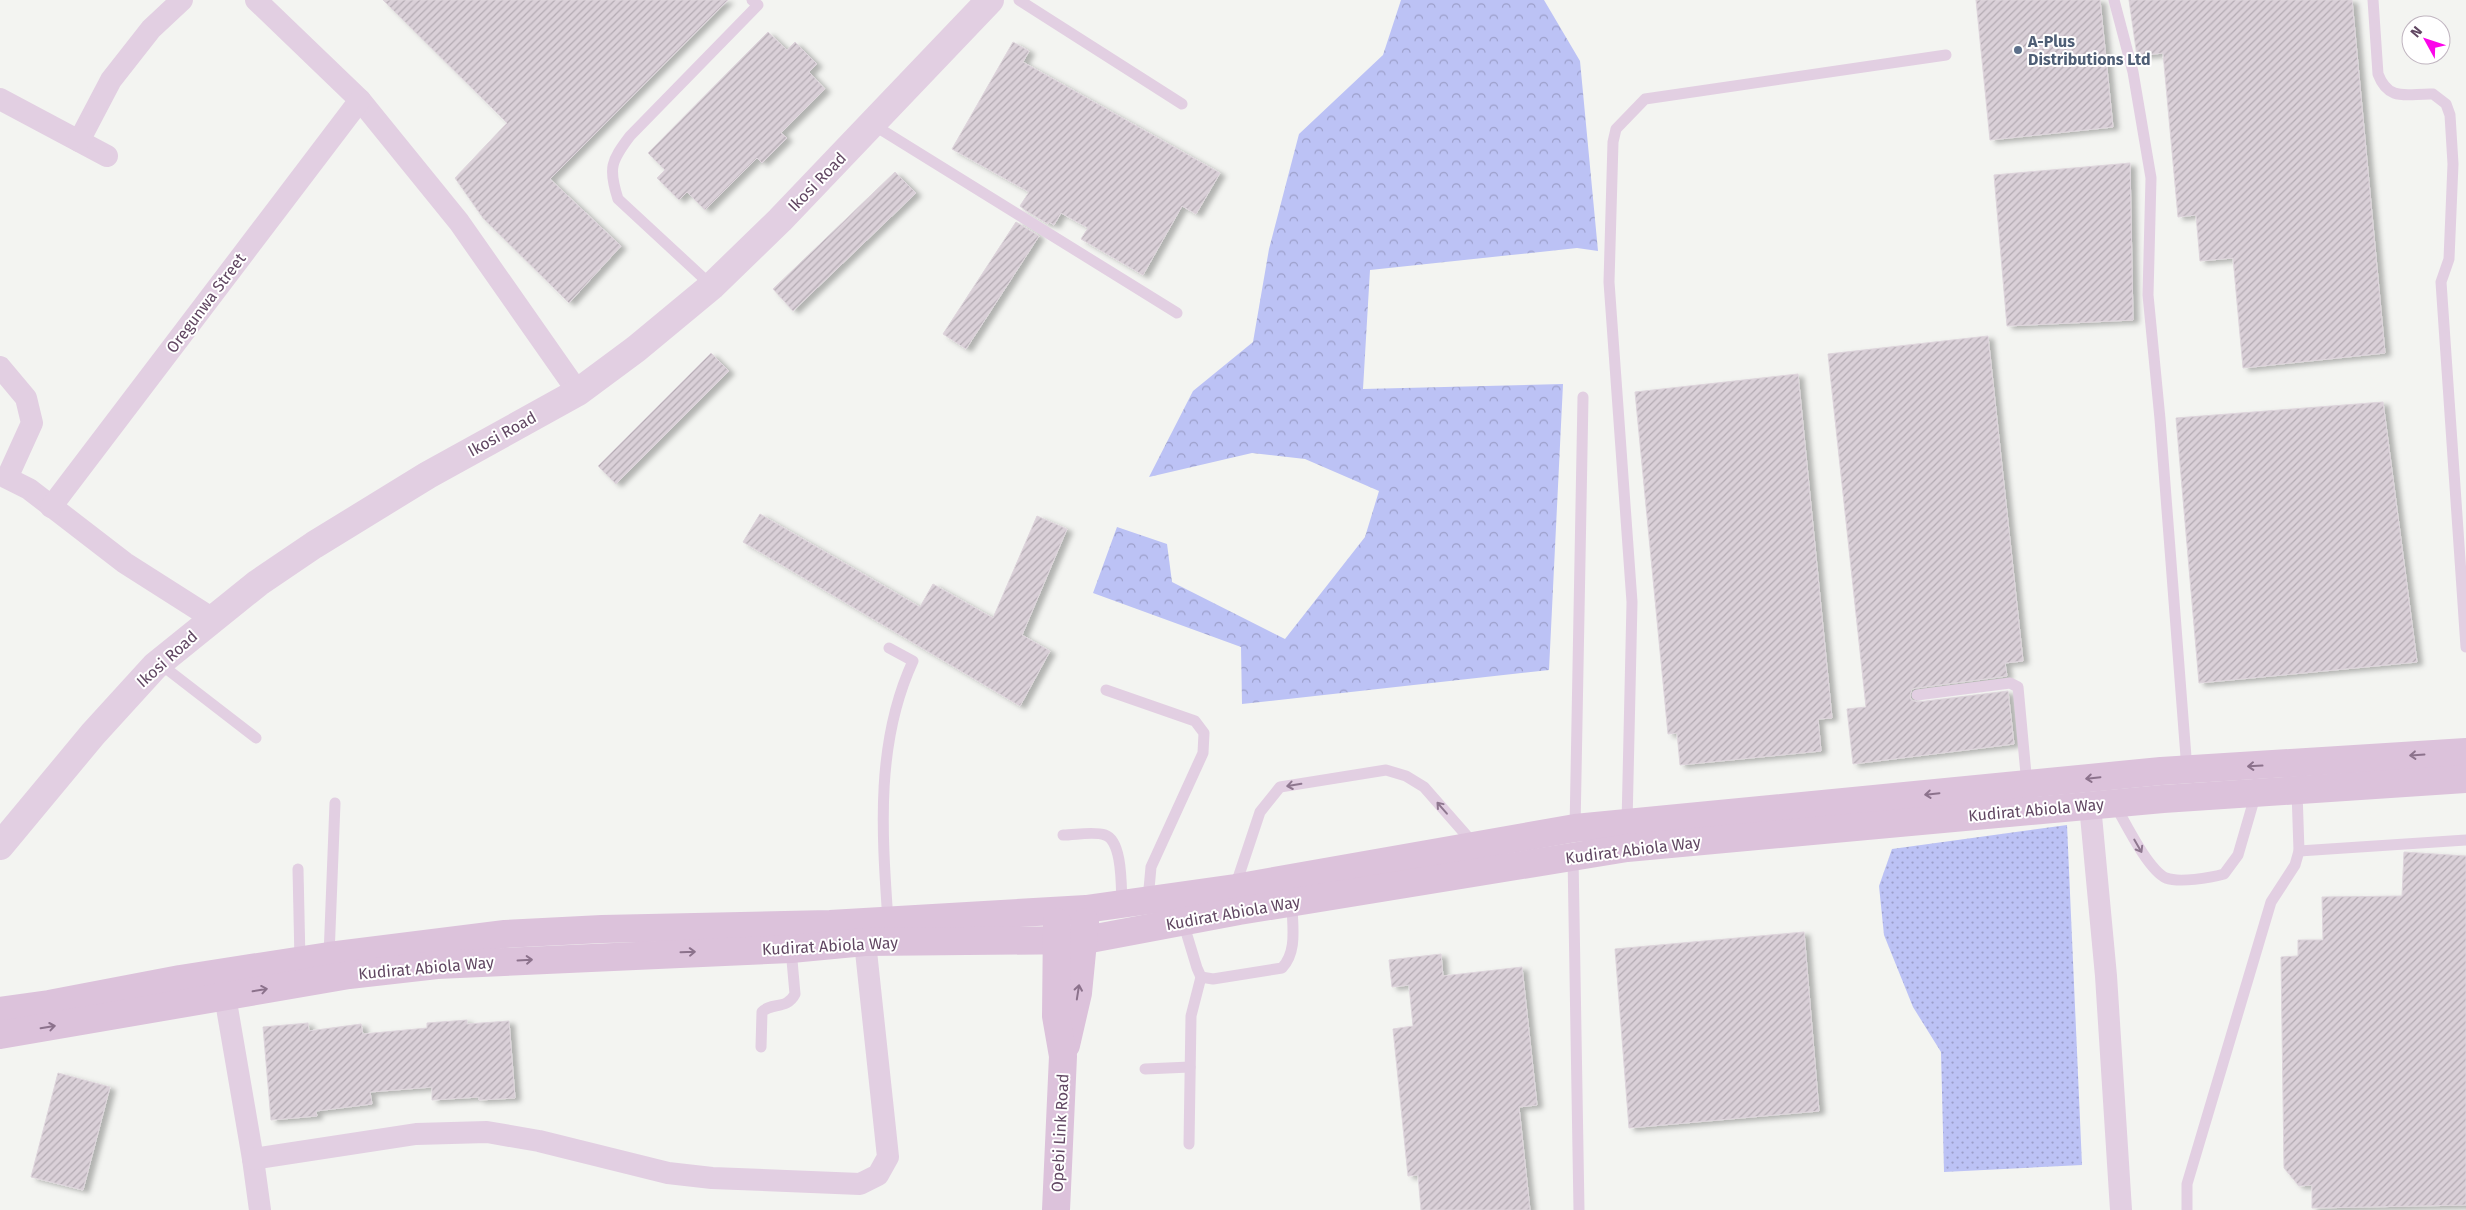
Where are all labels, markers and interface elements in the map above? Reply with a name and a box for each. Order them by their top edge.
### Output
north arrow [2401,15,2451,65]
text: N [2407,23,2426,41]
place label: A-Plus Distributions Ltd [2027,32,2151,69]
marker: A-Plus Distributions Ltd [2012,44,2024,56]
street label: Ikosi Road [784,148,850,216]
street label: Oregunwa Street [162,249,250,357]
street label: Ikosi Road [464,407,540,461]
street label: Ikosi Road [133,627,201,691]
one-way arrow [2410,750,2426,760]
one-way arrow [2247,761,2263,770]
one-way arrow [2086,773,2102,783]
one-way arrow [1286,781,1302,791]
one-way arrow [1924,789,1940,799]
street label: Kudirat Abiola Way [1967,795,2105,825]
one-way arrow [1436,801,1447,814]
street label: Kudirat Abiola Way [1564,832,1702,868]
one-way arrow [2134,838,2144,852]
street label: Kudirat Abiola Way [1164,892,1302,934]
street label: Kudirat Abiola Way [762,933,899,959]
one-way arrow [679,948,695,957]
street label: Kudirat Abiola Way [357,953,495,983]
one-way arrow [517,955,533,964]
one-way arrow [1073,984,1083,1000]
one-way arrow [251,985,267,995]
one-way arrow [40,1021,56,1031]
street label: Opebi Link Road [1047,1073,1073,1193]

